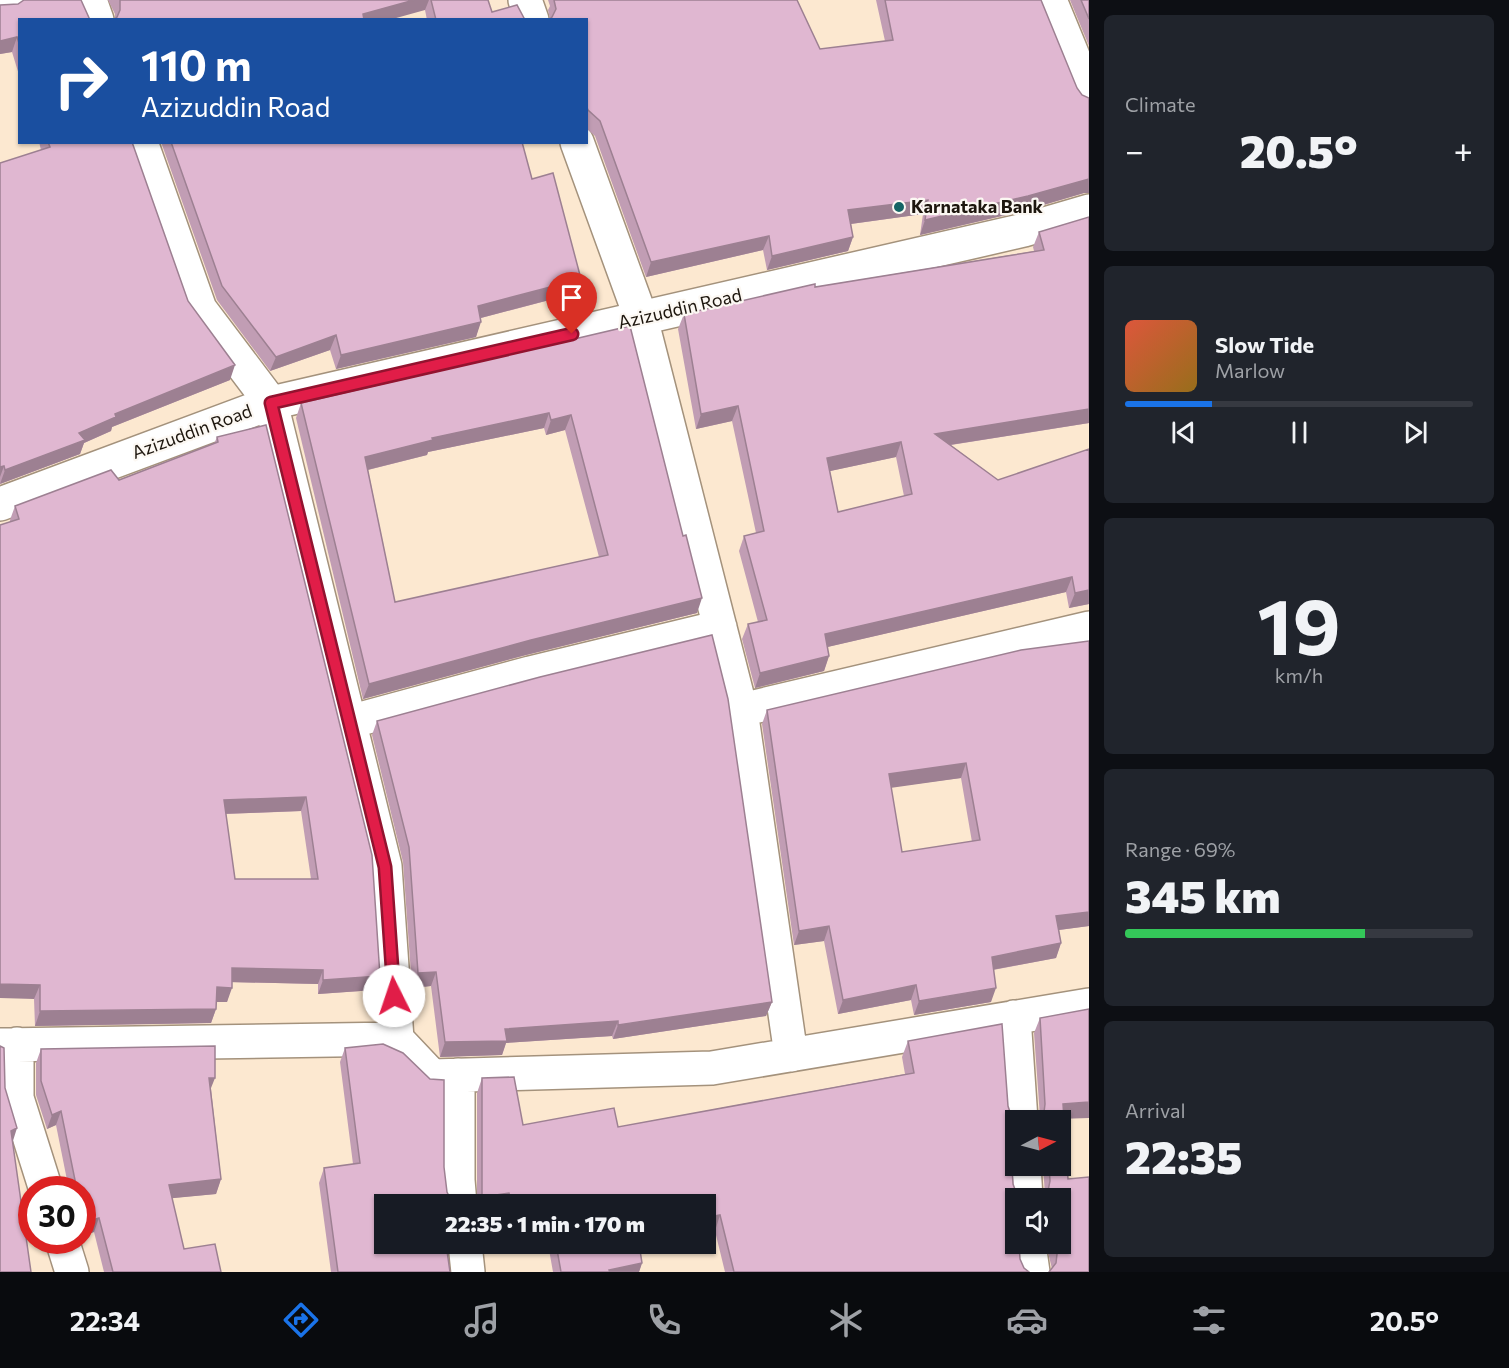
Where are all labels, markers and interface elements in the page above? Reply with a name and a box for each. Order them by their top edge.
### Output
text: 110 m [141,38,252,90]
icon: right [42,42,120,120]
text: Azizuddin Road [141,90,330,123]
text: Climate [1125,92,1195,116]
text: 20.5° [1240,122,1358,177]
text: − [1125,129,1144,170]
text: + [1454,129,1473,170]
place label: Karnataka Bank [911,195,1044,217]
marker: Karnataka Bank [892,200,906,214]
pin [546,272,597,334]
icon: arrive [555,281,588,314]
street label: Azizuddin Road [616,283,744,333]
text: Slow Tide [1215,331,1314,358]
text: Marlow [1215,358,1285,382]
street label: Azizuddin Road [129,399,255,463]
icon: previous [1167,416,1200,449]
icon: pause [1283,416,1316,449]
icon: next [1399,416,1432,449]
text: 19 [1257,576,1341,671]
text: km/h [1275,663,1323,687]
text: Range · 69% [1125,837,1235,861]
text: 345 km [1125,867,1280,922]
position arrow [362,964,426,1028]
text: Arrival [1125,1098,1186,1122]
north arrow [1005,1110,1071,1176]
map controls [1005,1110,1071,1254]
text: 22:35 [1125,1128,1243,1183]
speed limit sign: 30 [18,1176,96,1254]
button: sound [1005,1188,1071,1254]
text: 22:35 · 1 min · 170 m [445,1210,645,1237]
icon: directions [280,1299,322,1341]
icon: music [461,1299,503,1341]
icon: phone [643,1299,685,1341]
icon: climate [825,1299,867,1341]
icon: car [1006,1299,1048,1341]
icon: filters [1188,1299,1230,1341]
text: 22:34 [70,1304,140,1337]
text: 20.5° [1370,1304,1439,1337]

